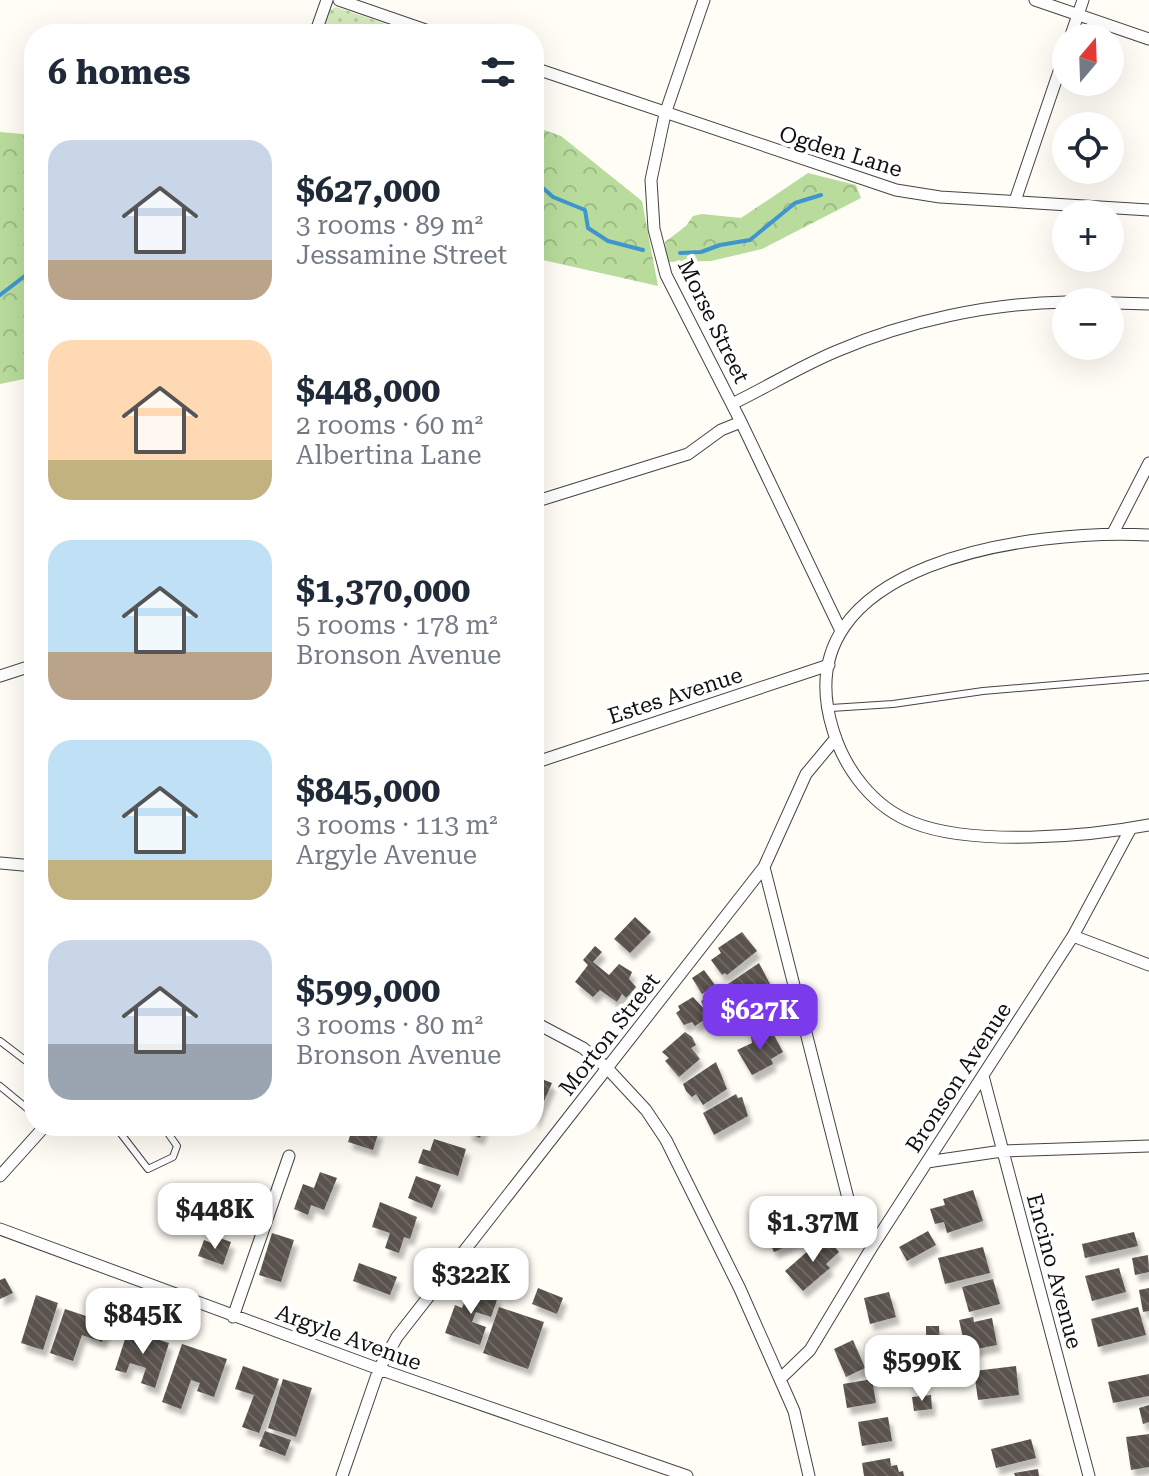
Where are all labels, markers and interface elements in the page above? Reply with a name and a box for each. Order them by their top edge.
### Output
north arrow [1052,24,1124,96]
map controls [1052,24,1124,360]
icon: filters [476,50,520,94]
text: 6 homes [48,52,191,92]
button: locate [1052,112,1124,184]
street label: Ogden Lane [776,121,905,182]
text: $627,000 [296,170,440,210]
icon: home [112,172,208,268]
button: + [1052,200,1124,272]
text: 3 rooms · 89 m² [296,210,483,240]
text: Jessamine Street [296,240,507,270]
street label: Morse Street [673,255,754,387]
button: − [1052,288,1124,360]
text: $448,000 [296,370,440,410]
icon: home [112,372,208,468]
text: 2 rooms · 60 m² [296,410,483,440]
text: Albertina Lane [296,440,482,470]
text: $1,370,000 [296,570,470,610]
icon: home [112,572,208,668]
text: 5 rooms · 178 m² [296,610,498,640]
text: Bronson Avenue [296,640,501,670]
street label: Estes Avenue [605,662,745,729]
text: $845,000 [296,770,440,810]
icon: home [112,772,208,868]
text: 3 rooms · 113 m² [296,810,498,840]
text: Argyle Avenue [296,840,477,870]
street label: Morton Street [554,968,665,1100]
text: $599,000 [296,970,440,1010]
icon: home [112,972,208,1068]
pin: $627K [704,984,816,1052]
text: $627K [721,995,799,1025]
street label: Bronson Avenue [901,998,1016,1157]
text: 3 rooms · 80 m² [296,1010,483,1040]
text: Bronson Avenue [296,1040,501,1070]
pin: $448K [159,1183,271,1251]
street label: Encino Avenue [1022,1191,1087,1352]
text: $448K [176,1194,254,1224]
pin: $1.37M [748,1196,878,1264]
text: $1.37M [767,1207,859,1237]
pin: $322K [415,1248,527,1316]
text: $322K [432,1259,510,1289]
pin: $845K [87,1288,199,1356]
text: $845K [104,1299,182,1329]
street label: Argyle Avenue [273,1300,425,1375]
pin: $599K [866,1335,978,1403]
text: $599K [883,1346,961,1376]

